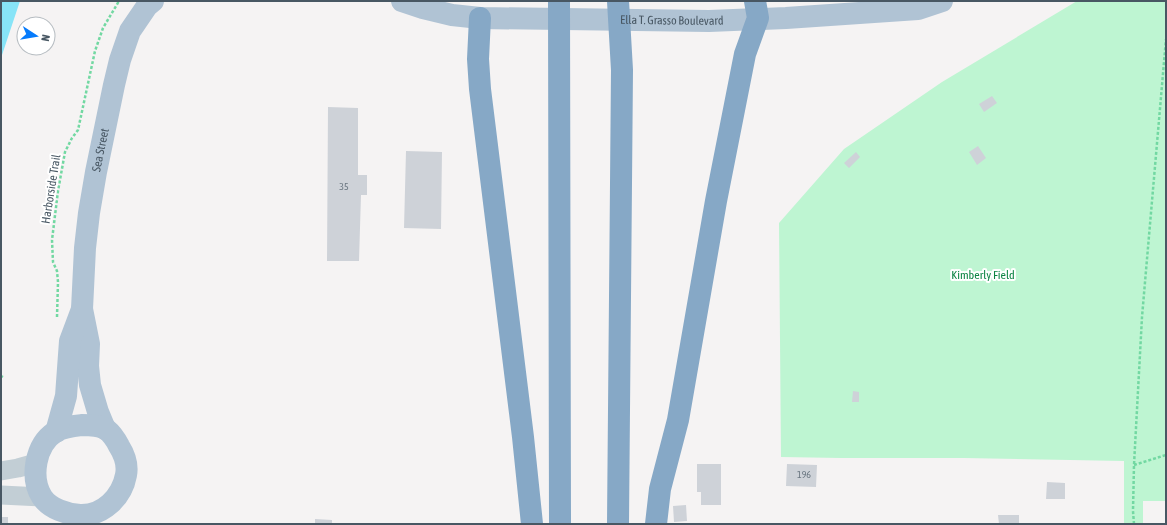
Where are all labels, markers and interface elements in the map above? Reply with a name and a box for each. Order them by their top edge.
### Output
street label: Ella T. Grasso Boulevard [620,13,724,28]
north arrow [16,16,56,56]
text: N [39,34,52,43]
street label: Sea Street [89,127,112,173]
street label: Harborside Trail [39,152,64,225]
house number: 35 [339,181,349,192]
park label: Kimberly Field [951,268,1015,282]
house number: 196 [797,469,811,480]

